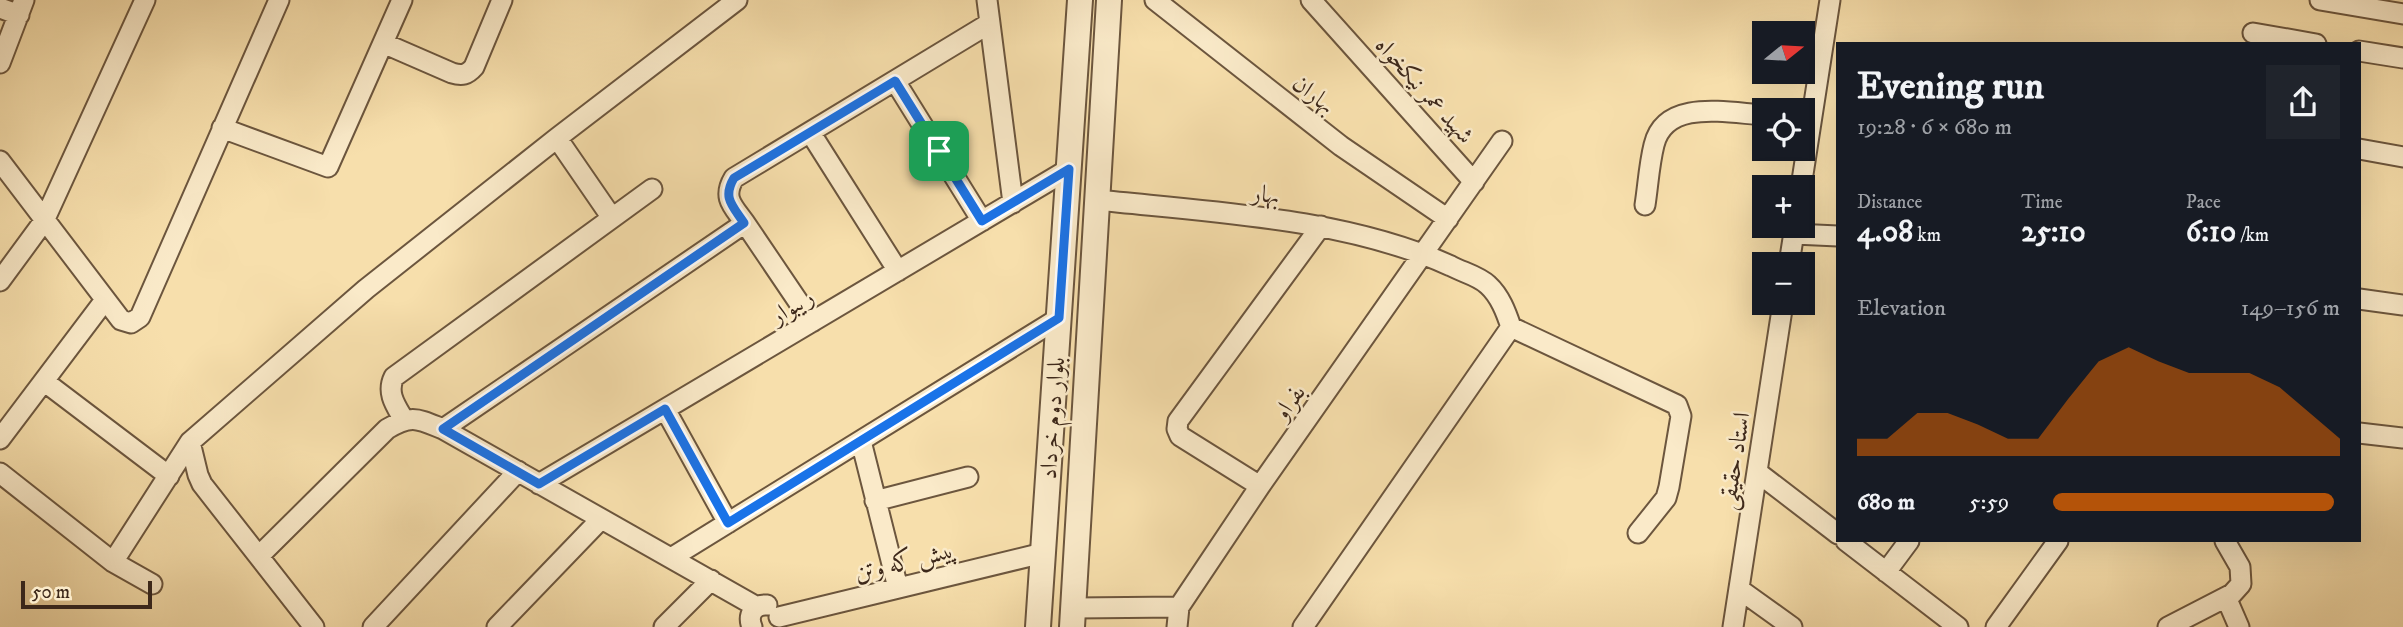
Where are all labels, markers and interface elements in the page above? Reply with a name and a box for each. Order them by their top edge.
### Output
north arrow [1752,21,1815,84]
map controls [1752,21,1815,315]
street label: شهید عمر نیکخواه [1368,31,1480,150]
text: Evening run [1857,63,2044,111]
button: share [2266,65,2340,139]
street label: بهاران [1286,69,1341,121]
button: locate [1752,98,1815,161]
text: 19:28 · 6 × 680 m [1857,113,2012,142]
pin [909,121,969,181]
icon: arrive [920,132,958,170]
button: + [1752,175,1815,238]
street label: بهار [1248,178,1282,212]
text: Distance [1857,191,1922,214]
text: Time [2021,191,2063,214]
text: Pace [2186,191,2221,214]
text: 4.08 [1857,214,1913,251]
text: 25:10 [2021,214,2086,251]
text: 6:10 [2186,214,2236,251]
text: km [1913,224,1941,247]
text: /km [2236,224,2269,247]
button: − [1752,252,1815,315]
street label: ریبوار [763,282,820,333]
text: Elevation [1857,294,1946,323]
text: 149–156 m [2241,294,2340,323]
street label: بلوار دوم خرداد [1034,356,1077,481]
street label: بفراو [1265,379,1313,429]
street label: استاد حقیقی [1712,410,1758,512]
text: 680 m [1857,488,1915,517]
text: 5:59 [1969,488,2009,517]
street label: پیش که وتن [851,534,959,589]
scale bar [21,578,152,610]
text: 50 m [32,581,70,604]

